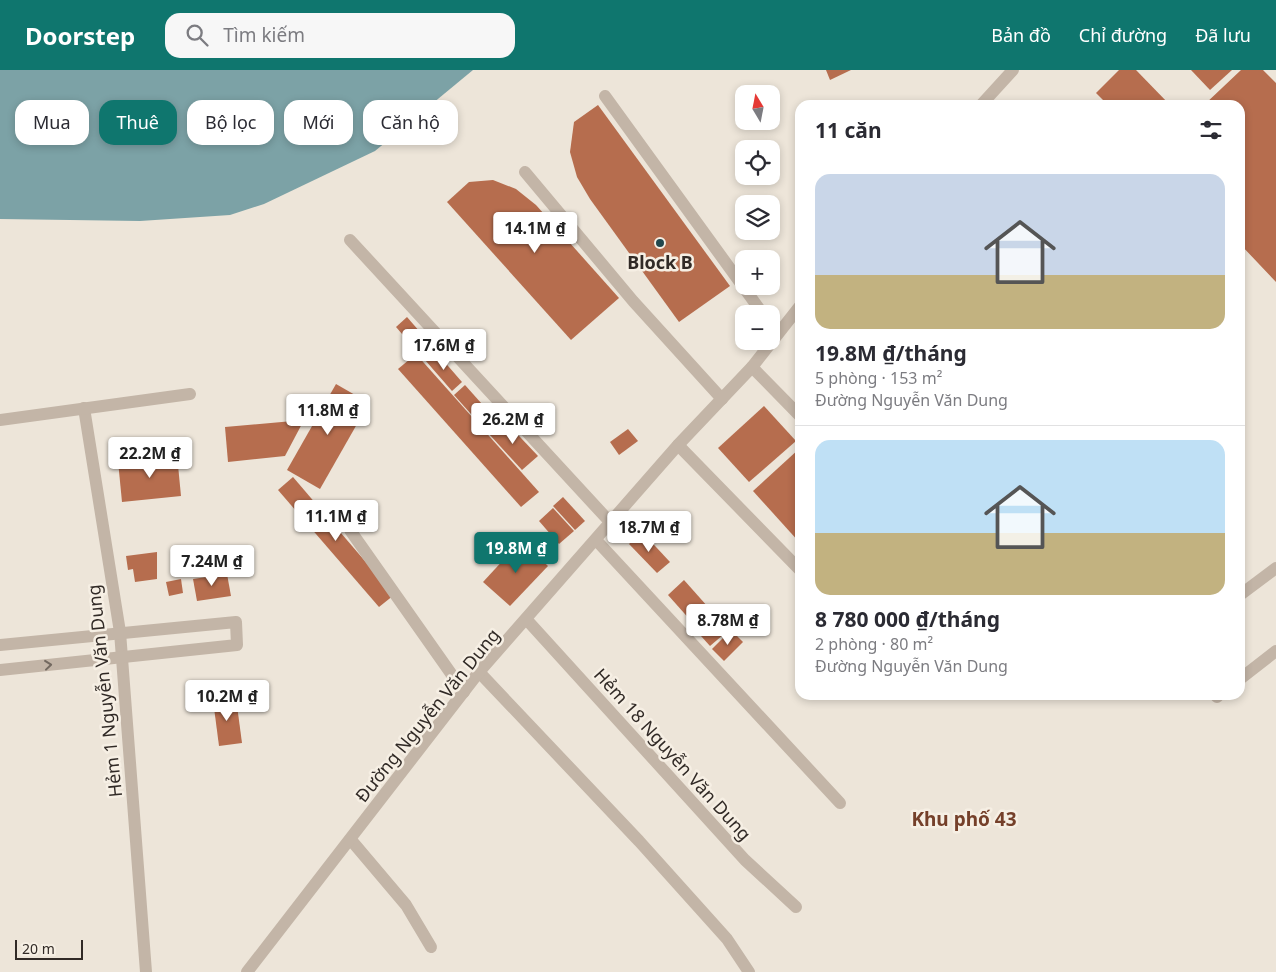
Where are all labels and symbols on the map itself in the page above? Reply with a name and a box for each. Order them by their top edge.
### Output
north arrow [735,85,780,130]
pin: 14.1M ₫ [489,212,581,254]
marker: Block B [654,237,666,249]
place label: Block B [627,250,693,274]
pin: 17.6M ₫ [398,328,490,371]
pin: 11.8M ₫ [282,394,374,436]
pin: 26.2M ₫ [467,402,559,445]
pin: 22.2M ₫ [104,436,196,479]
pin: 11.1M ₫ [290,500,382,542]
pin: 18.7M ₫ [603,510,695,553]
pin: 19.8M ₫ [470,532,562,574]
pin: 7.24M ₫ [166,544,258,587]
street label: Hẻm 1 Nguyễn Văn Dung [81,583,127,799]
pin: 8.78M ₫ [682,604,774,646]
street label: Đường Nguyễn Văn Dung [349,623,505,807]
one-way arrow [45,660,53,671]
street label: Hẻm 18 Nguyễn Văn Dung [589,663,757,845]
pin: 10.2M ₫ [181,680,273,722]
district label: Khu phố 43 [911,806,1017,832]
scale bar [15,937,82,960]

